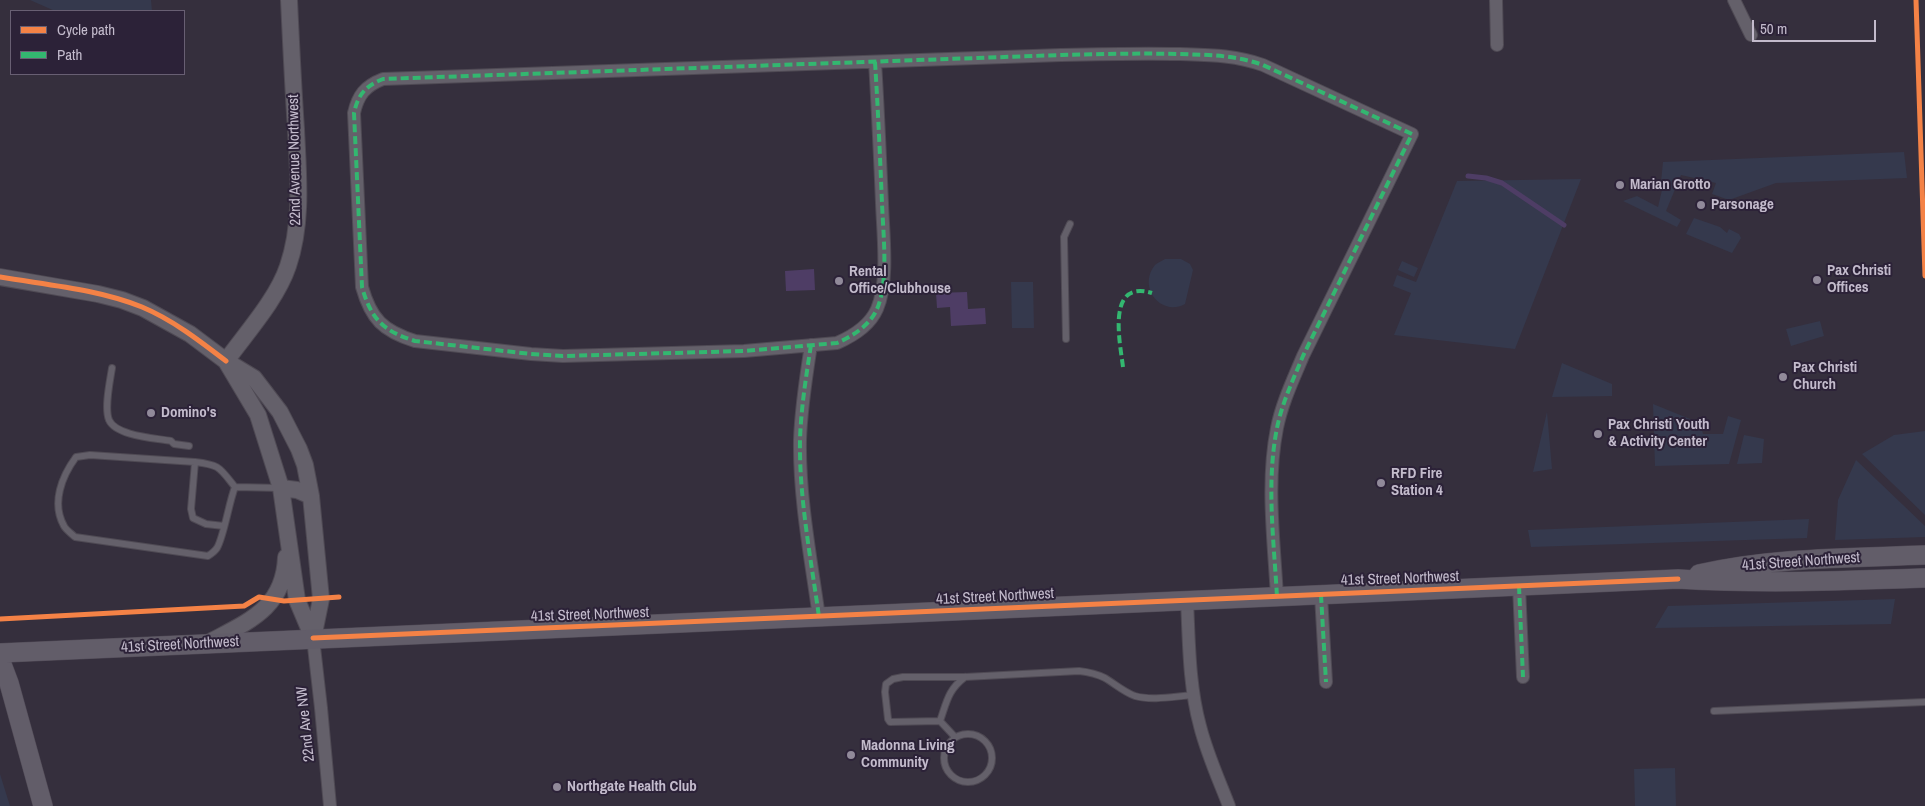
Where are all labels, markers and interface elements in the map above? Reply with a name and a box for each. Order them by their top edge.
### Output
legend [10,10,185,75]
scale bar [1755,10,1879,42]
text: 50 m [1760,18,1787,39]
text: Cycle path [57,19,115,40]
text: Path [57,44,82,65]
street label: 22nd Avenue Northwest [285,94,305,226]
place label: Marian Grotto [1630,176,1711,194]
marker: Marian Grotto [1614,179,1626,191]
place label: Parsonage [1711,196,1774,214]
marker: Parsonage [1695,199,1707,211]
place label: Pax Christi Offices [1827,262,1891,297]
place label: Rental Office/Clubhouse [849,263,951,298]
marker: Pax Christi Offices [1811,274,1823,286]
marker: Rental Office/Clubhouse [833,275,845,287]
place label: Pax Christi Church [1793,359,1857,394]
marker: Pax Christi Church [1777,371,1789,383]
place label: Domino's [161,404,217,422]
marker: Domino's [145,407,157,419]
place label: Pax Christi Youth & Activity Center [1608,416,1710,451]
marker: Pax Christi Youth & Activity Center [1592,428,1604,440]
place label: RFD Fire Station 4 [1391,465,1443,500]
marker: RFD Fire Station 4 [1375,477,1387,489]
street label: 41st Street Northwest [1741,549,1861,575]
street label: 41st Street Northwest [1341,568,1459,590]
street label: 41st Street Northwest [935,585,1055,609]
street label: 41st Street Northwest [531,604,649,626]
street label: 41st Street Northwest [120,633,240,657]
street label: 22nd Ave NW [293,685,319,763]
place label: Madonna Living Community [861,737,955,772]
marker: Madonna Living Community [845,749,857,761]
place label: Northgate Health Club [567,778,697,796]
marker: Northgate Health Club [551,781,563,793]

